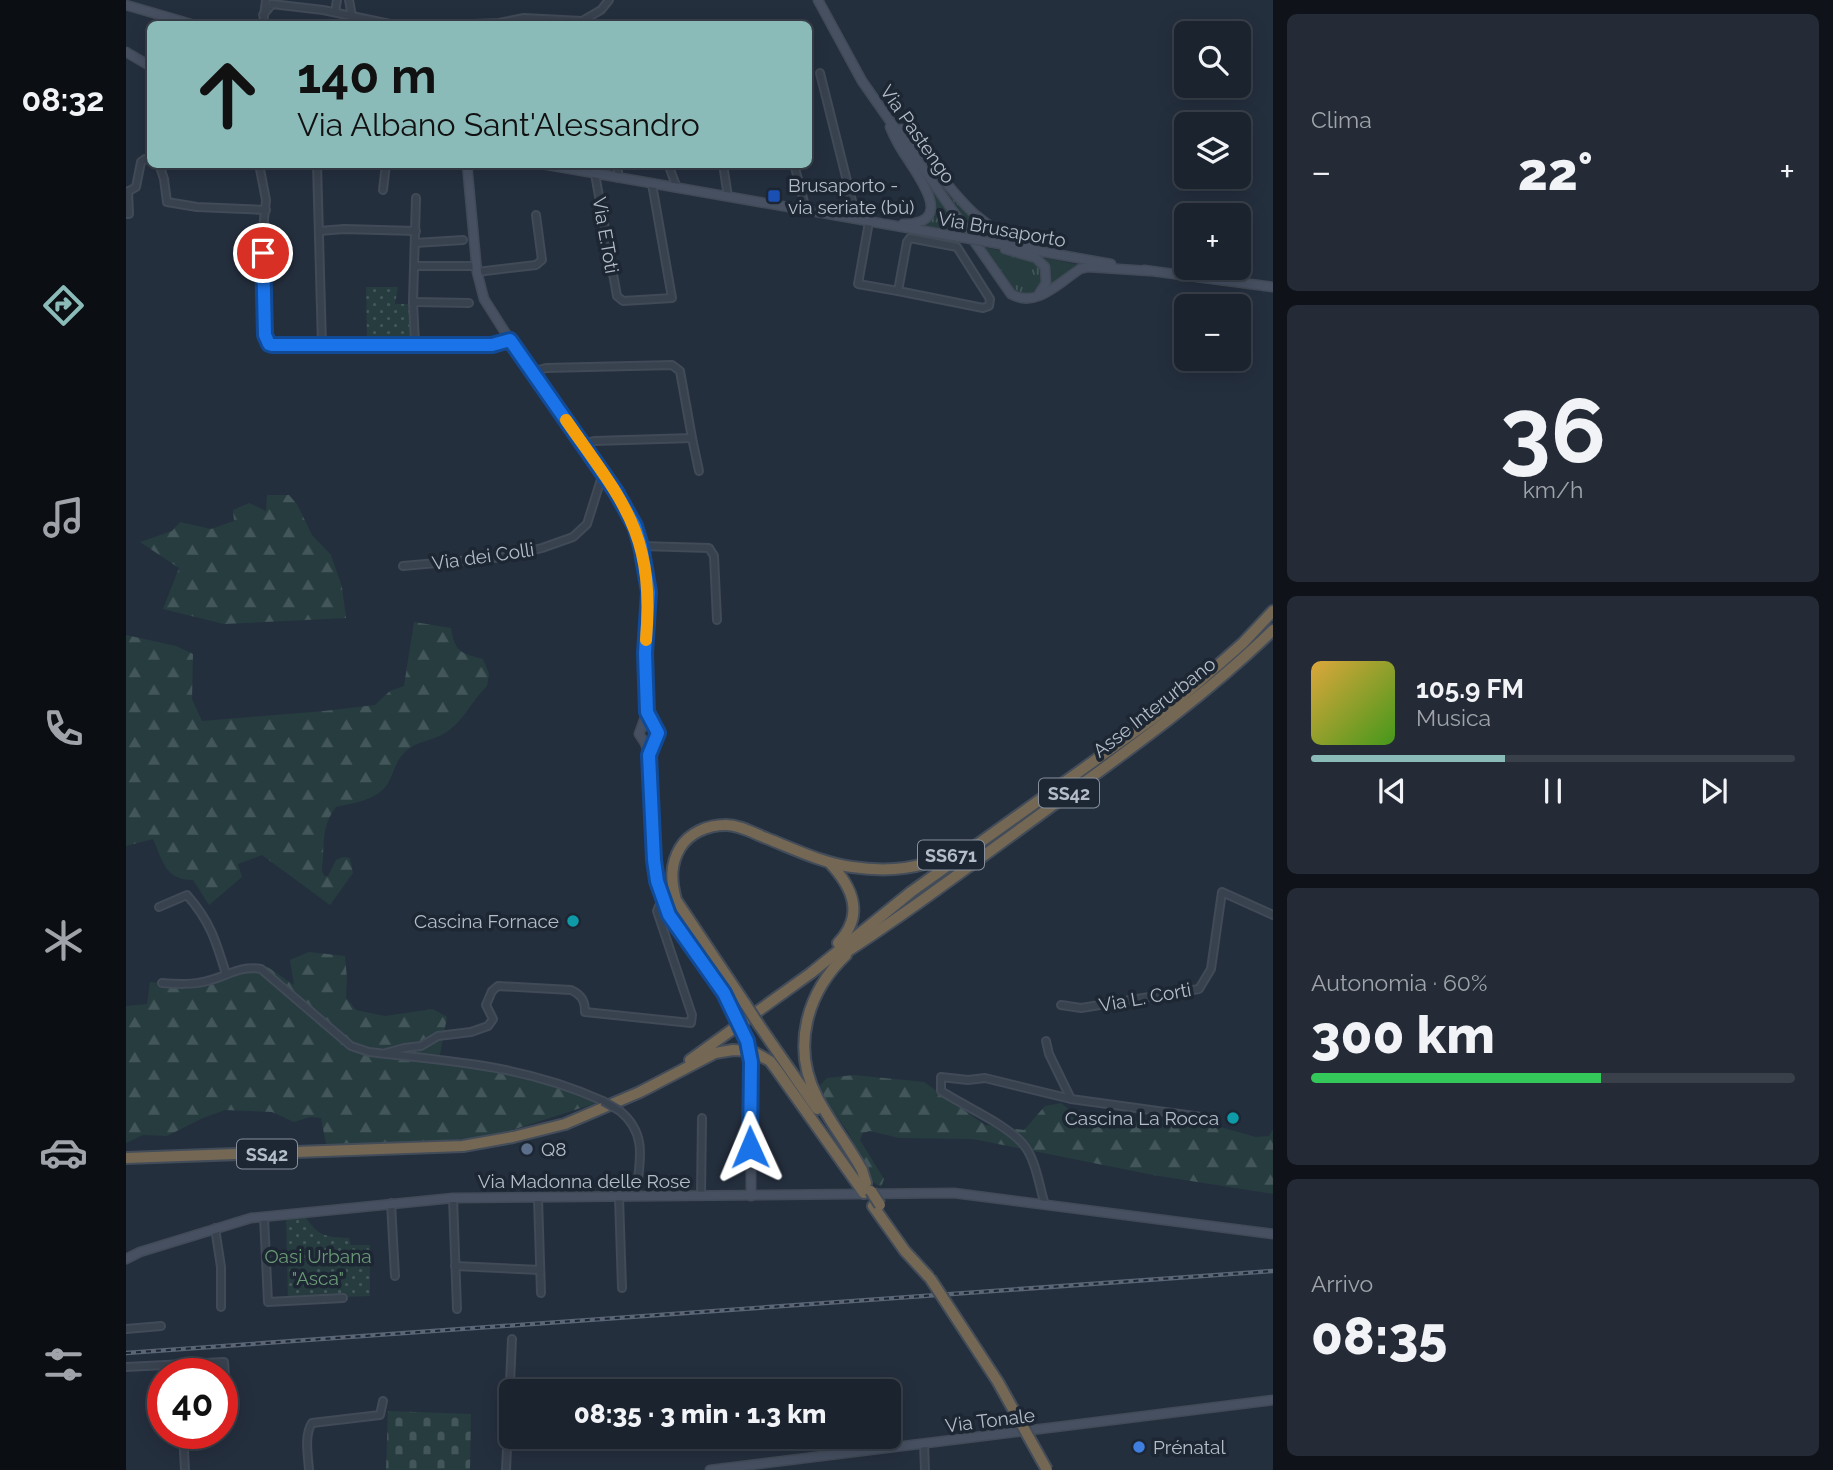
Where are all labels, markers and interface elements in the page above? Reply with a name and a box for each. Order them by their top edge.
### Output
map controls [1174,21,1251,371]
button: search [1174,21,1251,98]
text: 140 m [297,47,437,104]
icon: ahead [182,49,273,140]
text: 08:32 [22,81,104,118]
street label: Via Pastengo [876,81,960,187]
text: Via Albano Sant'Alessandro [297,106,700,143]
text: Clima [1311,106,1372,133]
button: layers [1174,112,1251,189]
text: 22° [1518,141,1593,202]
text: − [1311,149,1331,194]
text: + [1779,149,1795,194]
place label: Brusaporto - via seriate (bù) [788,174,914,218]
marker: Brusaporto - via seriate (bù) [766,188,782,204]
street label: Via E.Toti [588,195,624,275]
button: + [1174,203,1251,280]
street label: Via Brusaporto [936,207,1068,251]
pin [233,223,293,283]
icon: arrive [244,234,282,272]
icon: directions [39,281,88,330]
button: − [1174,294,1251,371]
text: 36 [1500,377,1606,484]
text: km/h [1523,476,1583,503]
icon: music [39,493,88,542]
street label: Via dei Colli [430,538,536,574]
street label: Asse Interurbano [1088,652,1220,762]
text: 105.9 FM [1416,674,1524,704]
icon: phone [39,704,88,753]
text: Musica [1416,704,1491,731]
icon: previous [1373,772,1411,810]
icon: pause [1534,772,1572,810]
icon: next [1695,772,1733,810]
road number: SS42 [1039,778,1099,808]
road number: SS671 [918,840,984,870]
place label: Cascina Fornace [414,910,559,932]
marker: Cascina Fornace [565,913,581,929]
icon: climate [39,916,88,965]
text: Autonomia · 60% [1311,969,1487,996]
street label: Via L. Corti [1097,978,1193,1016]
text: 300 km [1311,1004,1495,1065]
place label: Cascina La Rocca [1065,1107,1219,1129]
position arrow [713,1110,787,1184]
marker: Cascina La Rocca [1225,1110,1241,1126]
icon: car [39,1128,88,1177]
place label: Q8 [541,1138,567,1160]
road number: SS42 [237,1140,297,1168]
marker: Q8 [519,1141,535,1157]
street label: Via Madonna delle Rose [478,1170,690,1192]
park label: Oasi Urbana "Asca" [264,1245,372,1289]
text: Arrivo [1311,1270,1373,1297]
text: 08:35 [1311,1305,1447,1366]
icon: filters [39,1340,88,1389]
speed limit sign: 40 [147,1358,238,1449]
text: 08:35 · 3 min · 1.3 km [574,1399,826,1429]
street label: Via Tonale [944,1404,1036,1436]
place label: Prénatal [1153,1436,1226,1458]
marker: Prénatal [1131,1439,1147,1455]

